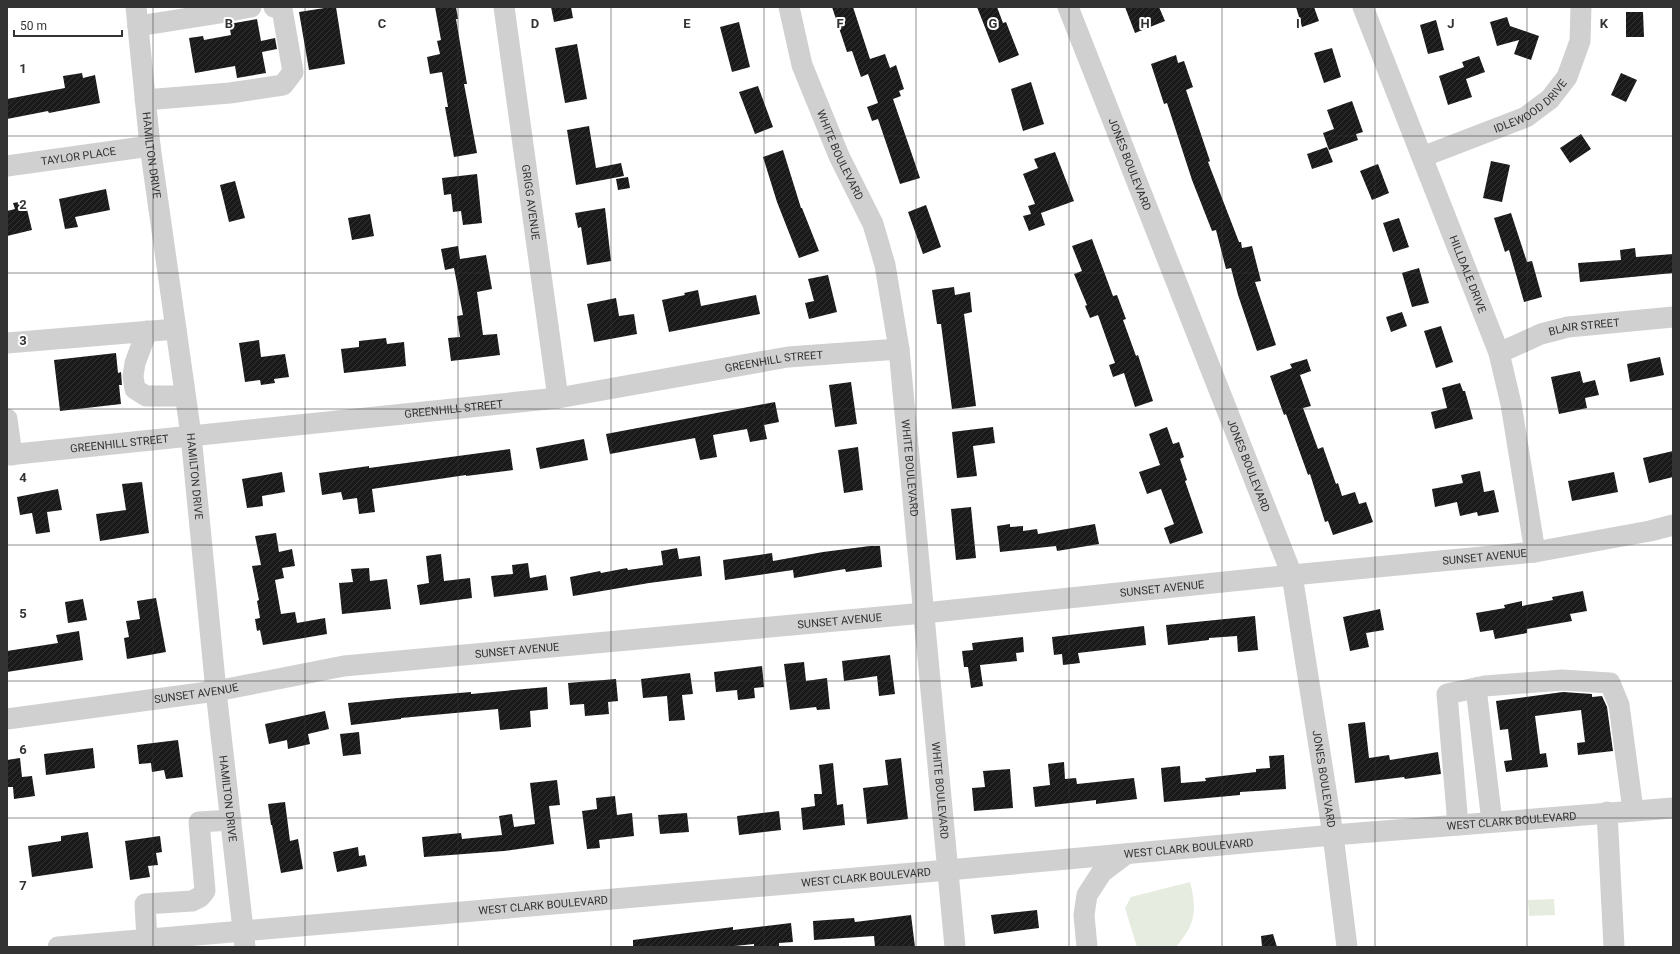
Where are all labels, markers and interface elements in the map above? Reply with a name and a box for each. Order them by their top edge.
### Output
scale bar [14,12,122,38]
text: B [225,16,233,31]
text: C [378,16,387,31]
text: D [531,16,539,31]
text: E [683,16,691,31]
text: F [836,16,844,31]
text: G [989,16,998,31]
text: H [1140,16,1150,31]
text: I [1296,16,1300,31]
text: J [1447,16,1455,31]
text: K [1600,16,1609,31]
text: 50 m [20,19,47,33]
text: 1 [19,61,27,76]
street label: IDLEWOOD DRIVE [1492,77,1570,136]
street label: WHITE BOULEVARD [814,108,866,202]
street label: HAMILTON DRIVE [140,111,163,199]
street label: JONES BOULEVARD [1105,116,1154,213]
street label: TAYLOR PLACE [40,145,117,168]
street label: GRIGG AVENUE [519,164,542,241]
text: 2 [19,197,27,212]
street label: HILLDALE DRIVE [1446,234,1489,315]
street label: BLAIR STREET [1547,316,1621,339]
text: 3 [19,333,27,348]
street label: GREENHILL STREET [724,348,824,375]
street label: GREENHILL STREET [404,398,504,421]
street label: JONES BOULEVARD [1224,418,1273,514]
street label: WHITE BOULEVARD [899,419,921,517]
street label: GREENHILL STREET [69,432,170,455]
street label: HAMILTON DRIVE [184,432,205,520]
text: 4 [19,470,27,485]
street label: SUNSET AVENUE [1442,547,1527,568]
street label: SUNSET AVENUE [1119,578,1205,600]
text: 5 [19,606,27,621]
street label: SUNSET AVENUE [797,611,883,632]
street label: SUNSET AVENUE [474,640,560,661]
street label: SUNSET AVENUE [153,681,239,706]
street label: JONES BOULEVARD [1310,729,1338,829]
street label: WHITE BOULEVARD [929,741,951,840]
text: 6 [19,742,27,757]
street label: HAMILTON DRIVE [216,755,239,843]
street label: WEST CLARK BOULEVARD [1446,810,1577,833]
street label: WEST CLARK BOULEVARD [1123,836,1254,861]
street label: WEST CLARK BOULEVARD [801,866,931,890]
text: 7 [19,878,27,893]
street label: WEST CLARK BOULEVARD [478,893,609,918]

